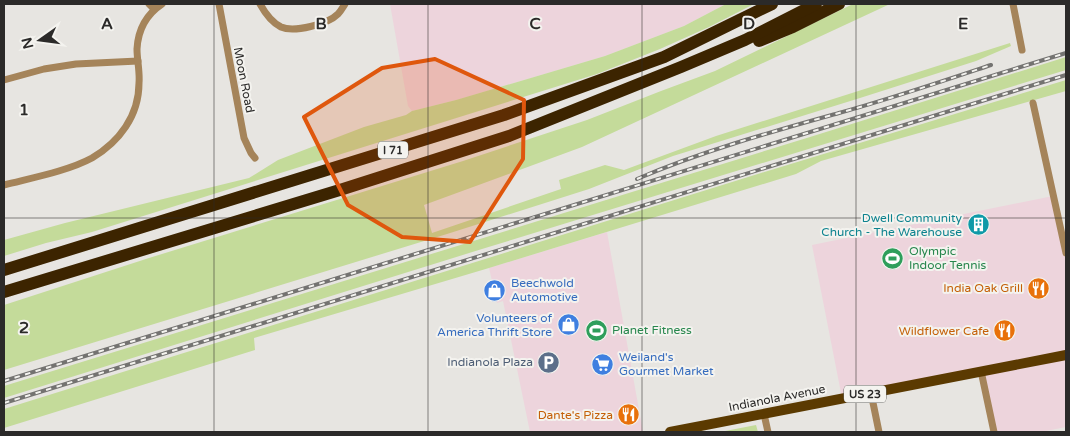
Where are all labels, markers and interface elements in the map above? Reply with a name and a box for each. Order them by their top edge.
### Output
text: A [101,14,113,34]
text: B [315,14,327,34]
text: C [529,14,541,34]
text: D [743,14,755,34]
text: E [958,14,968,34]
north arrow [15,15,65,65]
text: N [18,36,37,51]
street label: Moon Road [231,46,257,114]
text: 1 [19,100,29,120]
road number: I 71 [378,142,408,158]
place label: Dwell Community Church - The Warehouse [821,211,963,239]
building icon: Dwell Community Church - The Warehouse [966,213,990,237]
place label: Olympic Indoor Tennis [909,244,986,272]
sports icon: Olympic Indoor Tennis [881,246,905,270]
place label: Beechwold Automotive [511,276,578,304]
restaurant icon: India Oak Grill [1027,276,1051,300]
shop icon: Beechwold Automotive [483,278,507,302]
place label: India Oak Grill [943,281,1023,295]
place label: Volunteers of America Thrift Store [437,311,552,339]
shop icon: Volunteers of America Thrift Store [556,313,580,337]
text: 2 [19,318,29,338]
sports icon: Planet Fitness [584,318,608,342]
restaurant icon: Wildflower Cafe [993,319,1017,343]
place label: Planet Fitness [612,323,692,337]
place label: Wildflower Cafe [899,324,989,338]
parking icon: Indianola Plaza [537,350,561,374]
place label: Weiland's Gourmet Market [619,350,714,378]
supermarket icon: Weiland's Gourmet Market [591,352,615,376]
place label: Indianola Plaza [447,355,533,369]
street label: Indianola Avenue [727,382,827,414]
road number: US 23 [844,386,886,402]
restaurant icon: Dante's Pizza [617,403,641,427]
place label: Dante's Pizza [538,408,613,422]

